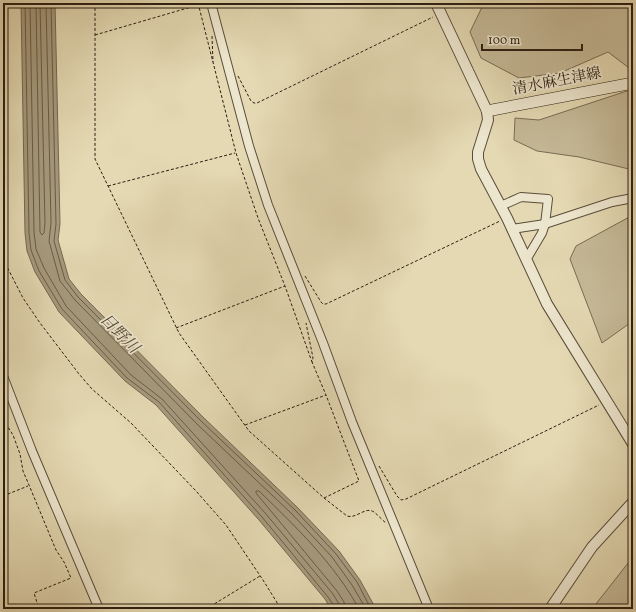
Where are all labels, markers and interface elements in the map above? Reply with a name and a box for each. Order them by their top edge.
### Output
scale bar [482,26,582,52]
text: 100 m [488,33,521,49]
street label: 清水麻生津線 [511,63,603,101]
water label: 日野川 [94,309,145,360]

